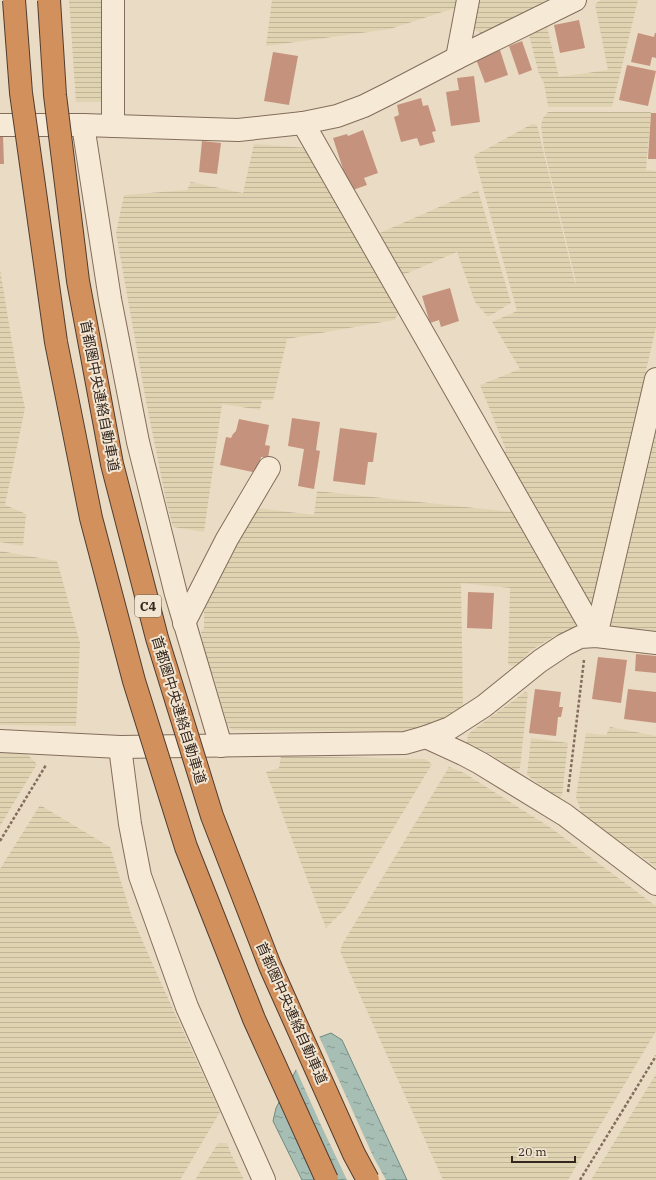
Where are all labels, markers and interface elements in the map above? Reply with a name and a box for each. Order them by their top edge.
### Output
street label: 首都圏中央連絡自動車道 [76,319,124,473]
road number: C4 [135,595,161,617]
street label: 首都圏中央連絡自動車道 [148,634,210,786]
street label: 首都圏中央連絡自動車道 [252,939,332,1087]
scale bar [512,1138,575,1164]
text: 20 m [518,1144,547,1159]

